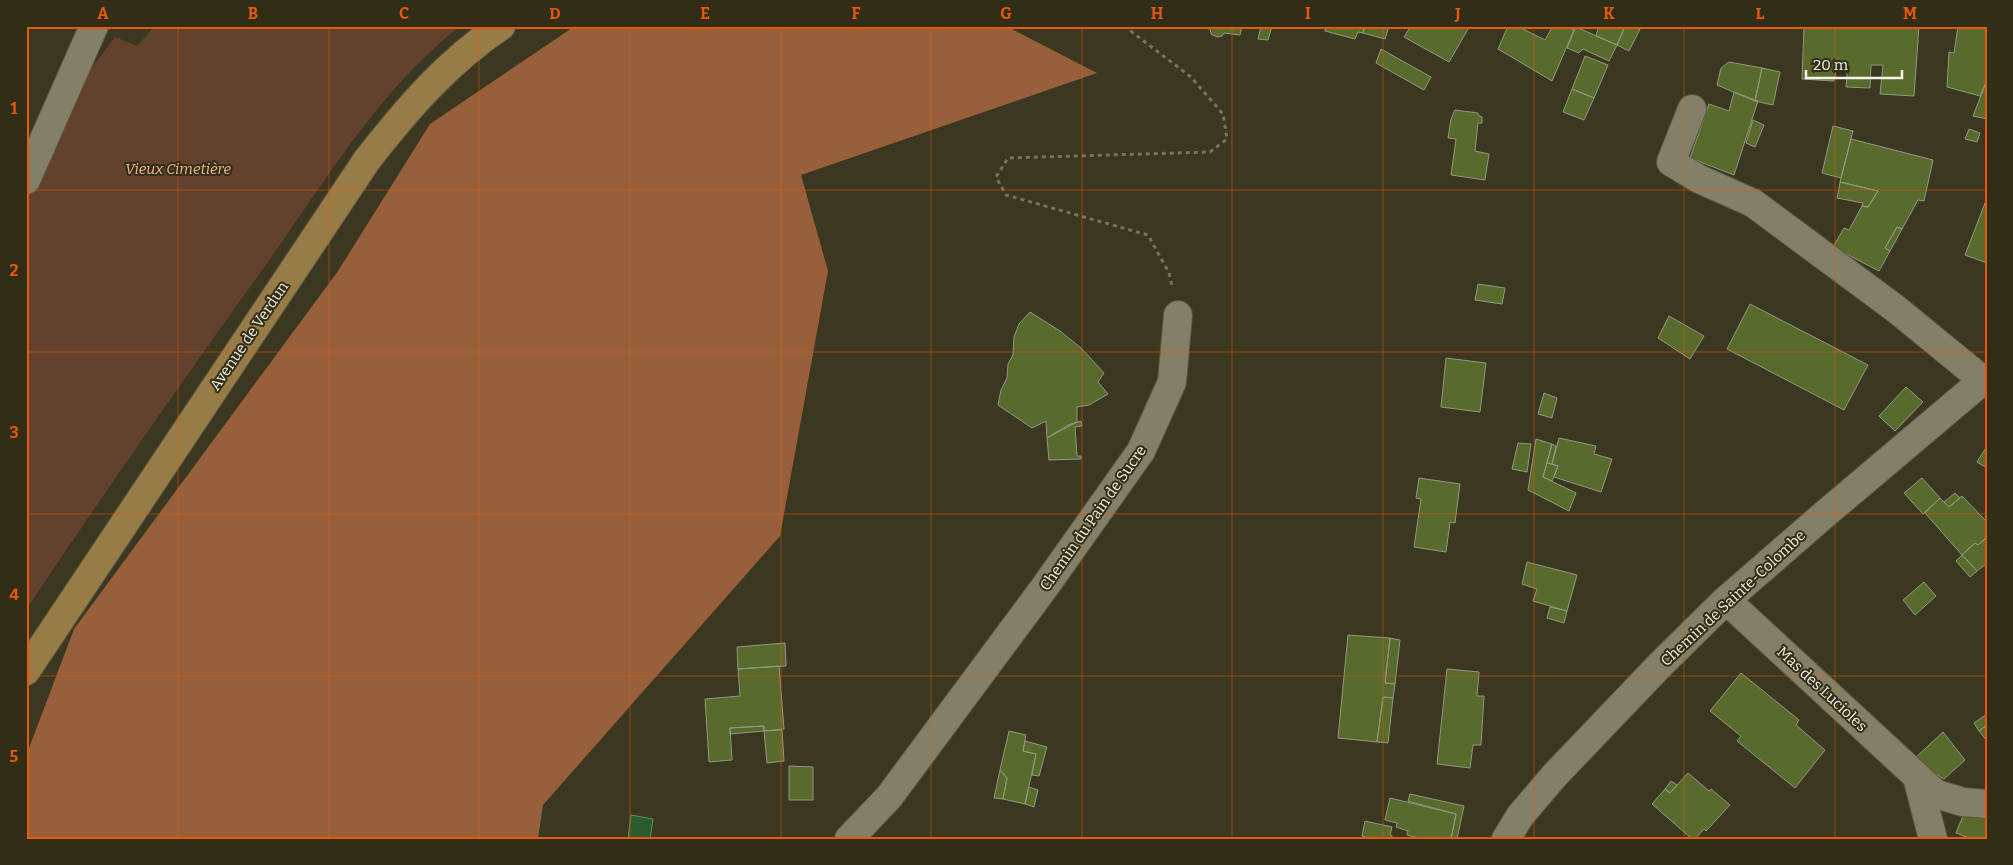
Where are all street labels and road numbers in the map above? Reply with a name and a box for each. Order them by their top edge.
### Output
street label: Avenue de Verdun [206,278,292,394]
street label: Chemin du Pain de Sucre [1036,442,1150,594]
street label: Chemin de Sainte-Colombe [1657,526,1809,670]
street label: Mas des Lucioles [1773,643,1871,735]

